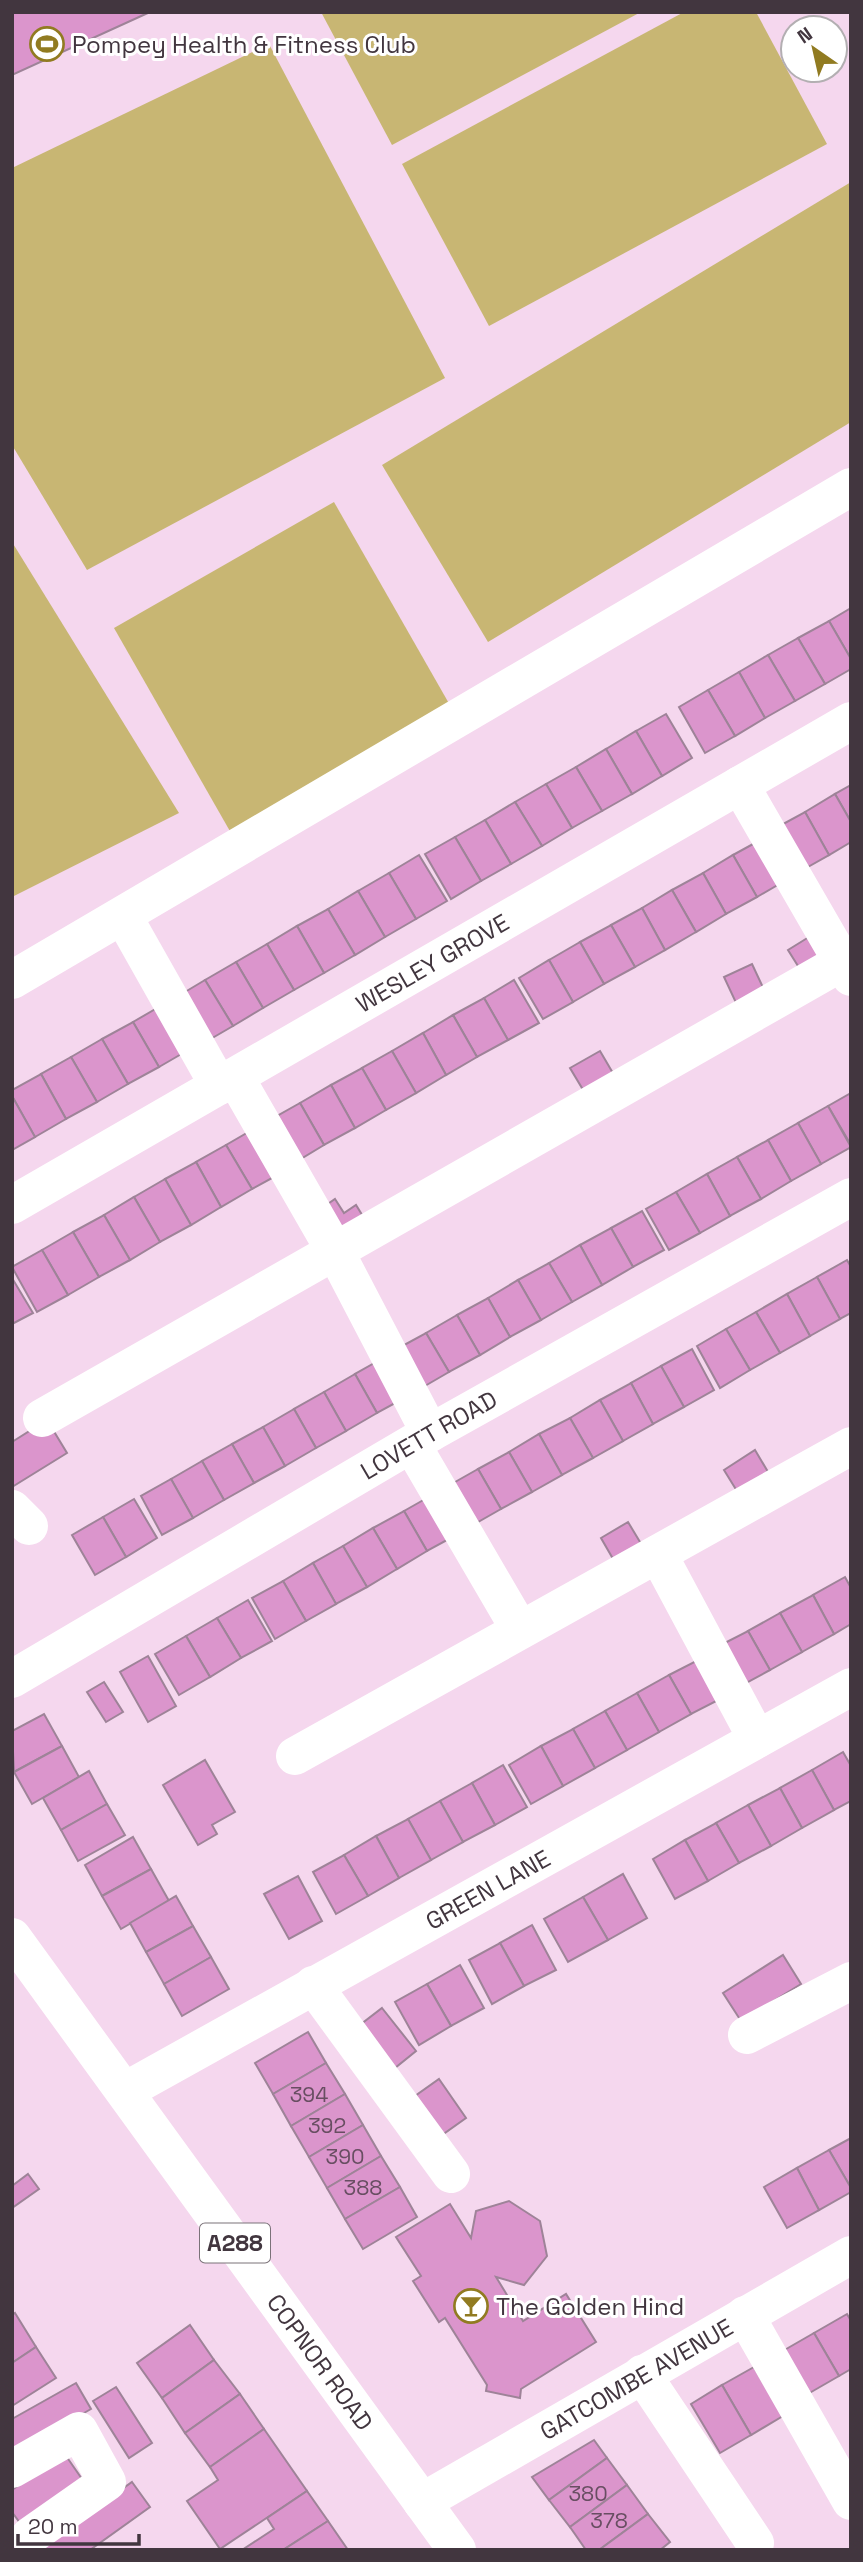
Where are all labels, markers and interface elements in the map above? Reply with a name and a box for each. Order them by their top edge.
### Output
north arrow [779,14,849,84]
text: N [793,21,817,49]
sports icon: Pompey Health & Fitness Club [28,25,66,63]
place label: Pompey Health & Fitness Club [72,29,416,60]
street label: WESLEY GROVE [350,906,514,1019]
street label: LOVETT ROAD [355,1383,502,1486]
street label: GREEN LANE [420,1842,555,1936]
house number: 394 [290,2081,328,2108]
house number: 392 [308,2112,346,2139]
house number: 390 [326,2143,365,2170]
house number: 388 [344,2174,382,2201]
road number: A288 [200,2224,270,2262]
street label: COPNOR ROAD [261,2287,380,2436]
bar icon: The Golden Hind [452,2287,490,2325]
place label: The Golden Hind [496,2291,684,2322]
street label: GATCOMBE AVENUE [534,2311,738,2447]
house number: 380 [568,2480,608,2507]
scale bar [18,2502,138,2546]
house number: 378 [590,2507,628,2534]
text: 20 m [28,2513,78,2540]

